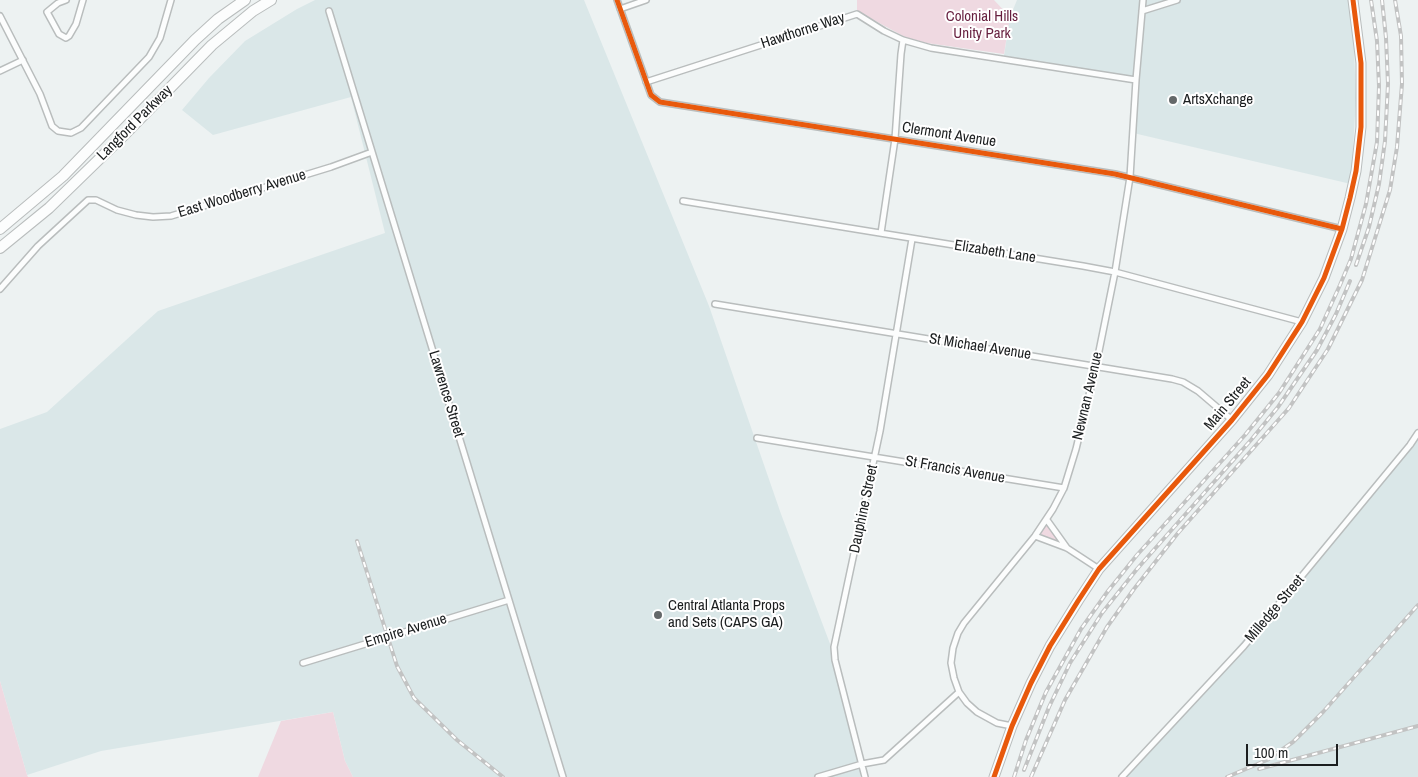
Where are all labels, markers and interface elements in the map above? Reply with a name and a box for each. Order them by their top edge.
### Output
park label: Colonial Hills Unity Park [946,8,1018,43]
street label: Hawthorne Way [759,9,847,53]
street label: Langford Parkway [94,82,176,164]
place label: ArtsXchange [1183,91,1253,109]
marker: ArtsXchange [1167,94,1179,106]
street label: Clermont Avenue [901,119,997,151]
street label: East Woodberry Avenue [176,166,308,222]
street label: Elizabeth Lane [953,237,1037,267]
street label: St Michael Avenue [928,330,1032,364]
street label: Lawrence Street [424,349,468,439]
street label: Newnan Avenue [1069,350,1107,442]
street label: Main Street [1201,374,1255,434]
street label: St Francis Avenue [904,452,1006,488]
street label: Dauphine Street [846,463,882,555]
street label: Milledge Street [1242,572,1308,646]
place label: Central Atlanta Props and Sets (CAPS GA) [668,597,785,632]
marker: Central Atlanta Props and Sets (CAPS GA) [652,609,664,621]
street label: Empire Avenue [363,610,449,652]
scale bar [1248,734,1340,766]
text: 100 m [1254,742,1288,763]

